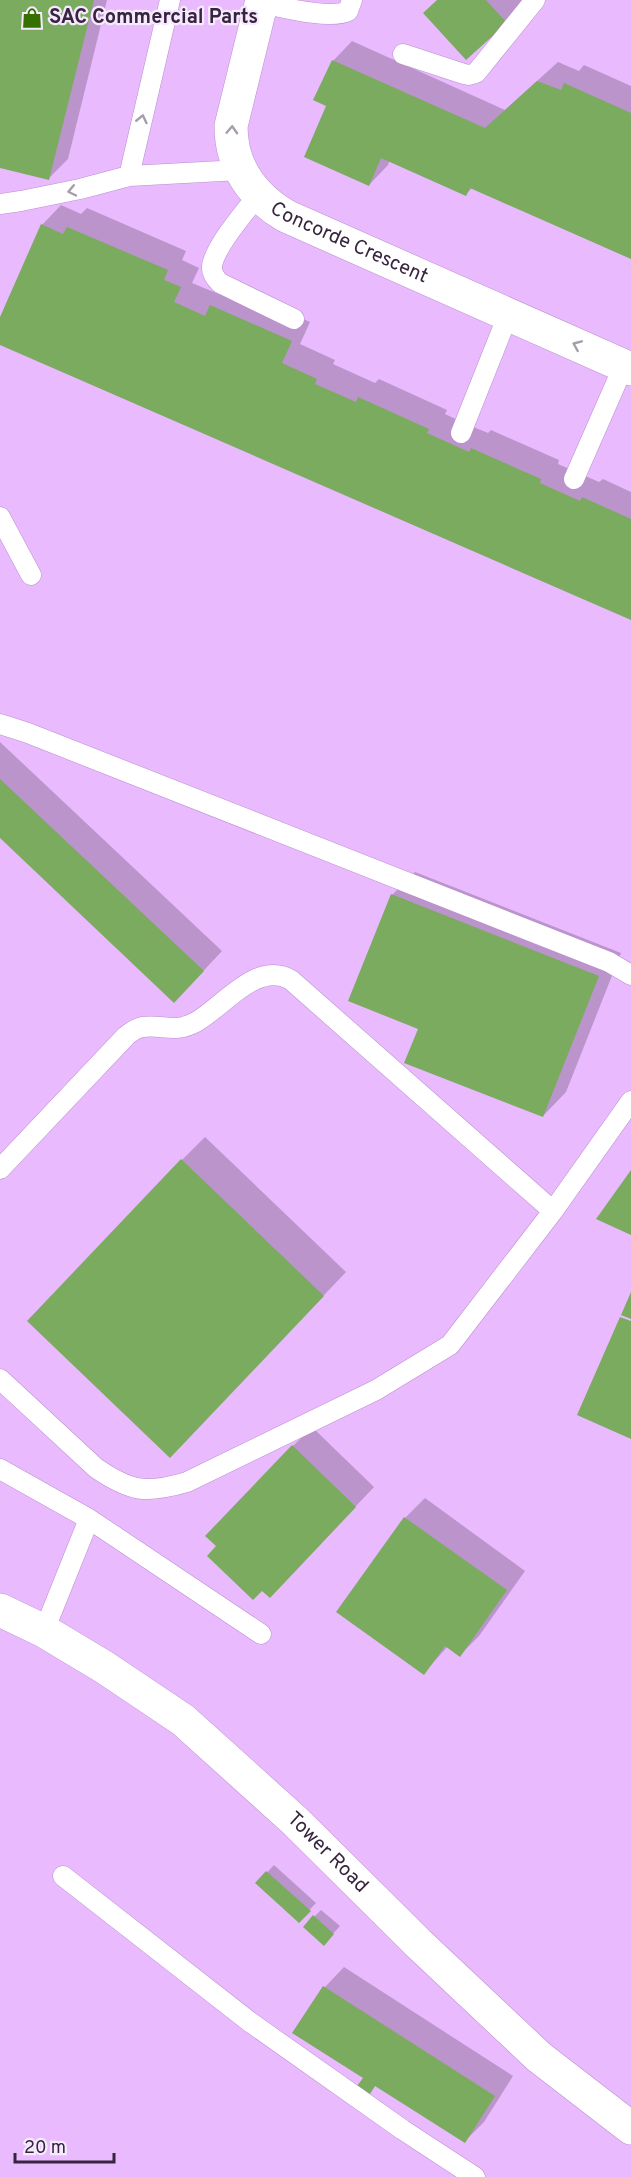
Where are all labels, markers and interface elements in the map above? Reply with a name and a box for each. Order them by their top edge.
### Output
place label: SAC Commercial Parts [49,5,258,31]
shop icon: SAC Commercial Parts [20,6,44,30]
one-way arrow [135,114,148,124]
one-way arrow [225,126,238,135]
one-way arrow [67,184,77,197]
street label: Concorde Crescent [265,196,432,290]
one-way arrow [573,340,584,352]
street label: Tower Road [281,1807,374,1899]
scale bar [15,2126,114,2164]
text: 20 m [24,2137,66,2160]

